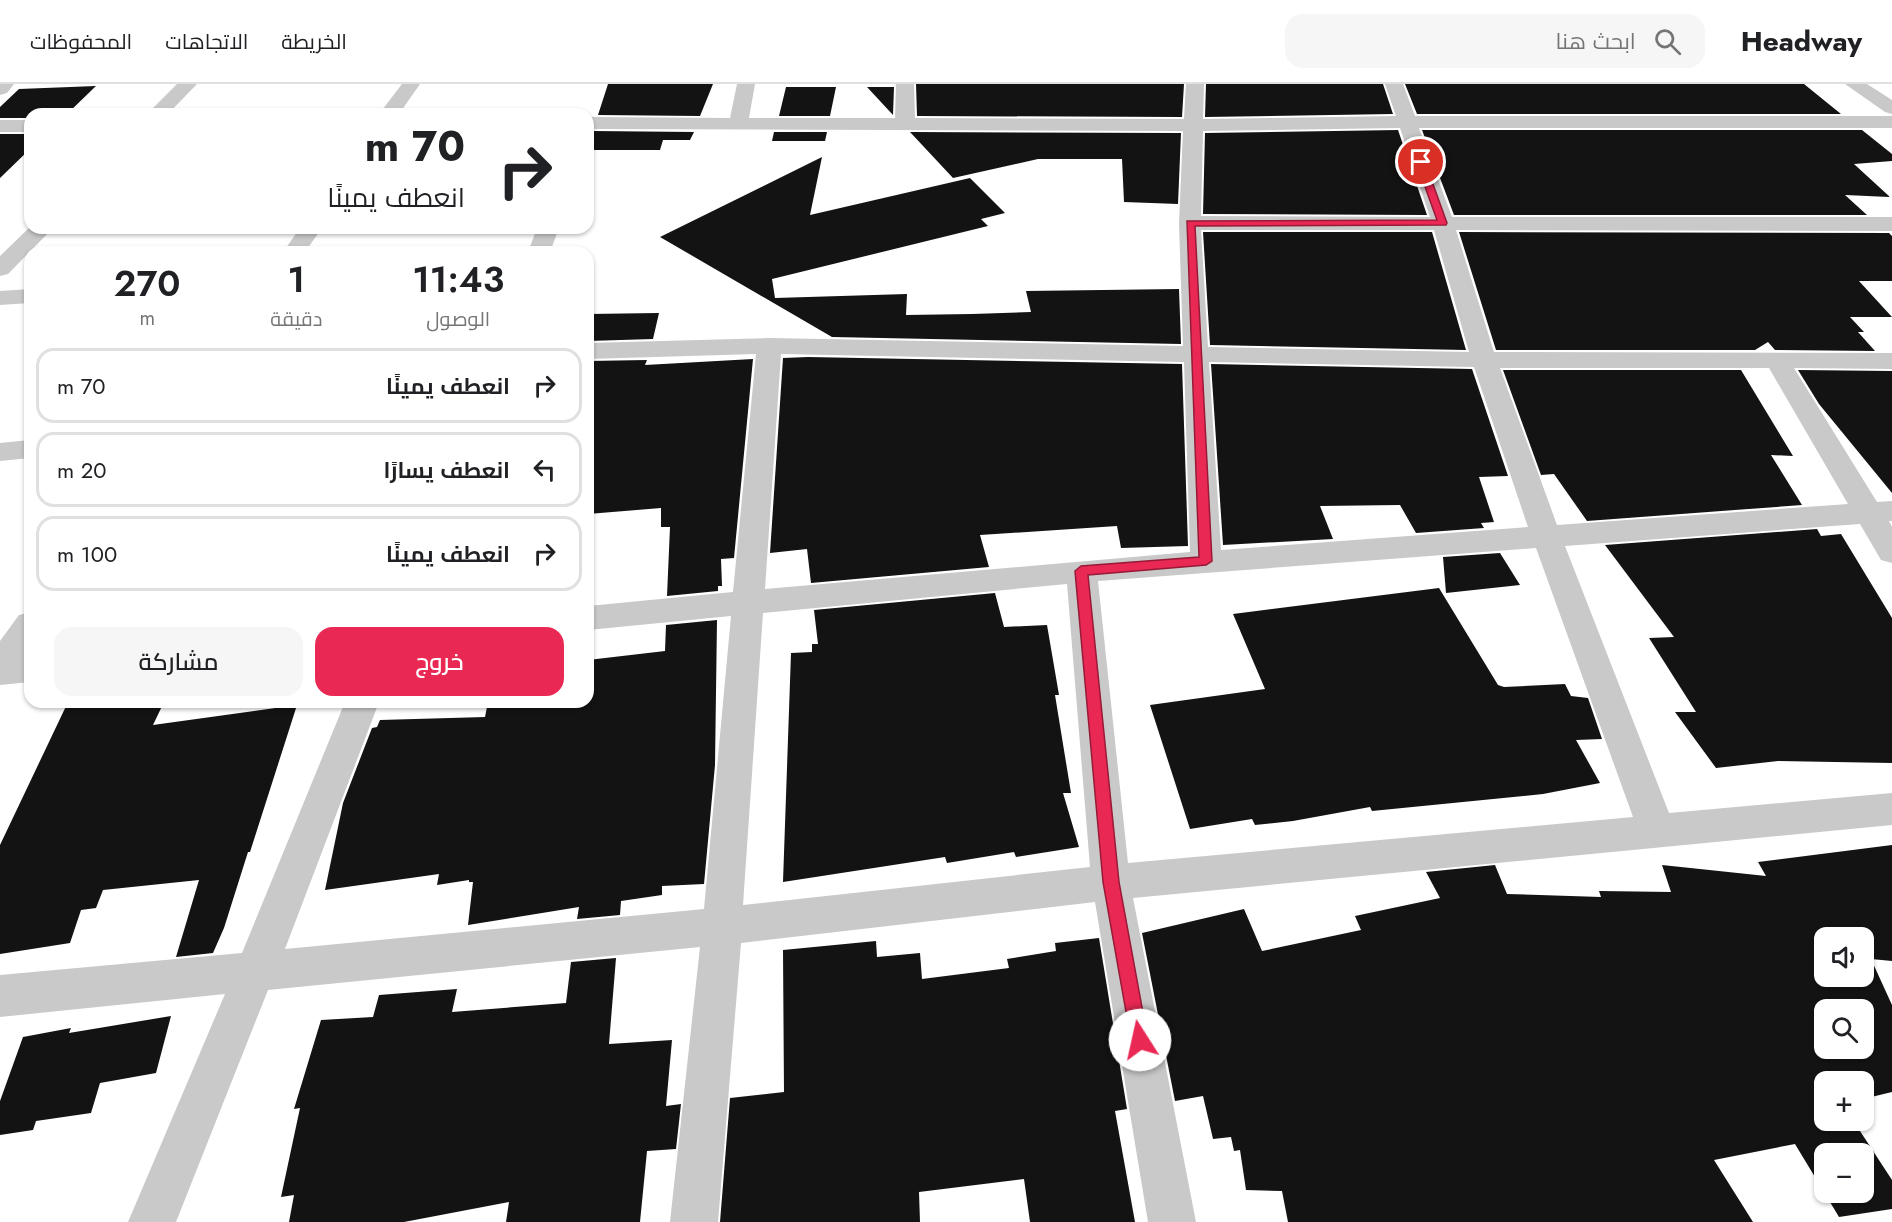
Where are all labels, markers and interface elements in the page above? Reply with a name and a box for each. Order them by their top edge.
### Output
search box [1285,14,1705,68]
text: Headway [1741,21,1862,62]
text: ابحث هنا [1556,25,1636,57]
icon: search [1651,25,1684,58]
text: المحفوظات [30,27,132,57]
text: الاتجاهات [165,27,248,57]
text: الخريطة [281,27,347,57]
text: 70 m [365,116,465,177]
icon: right [486,132,564,210]
pin [1395,136,1446,187]
icon: arrive [1404,145,1437,178]
text: انعطف يمينًا [327,178,465,217]
text: 1 [287,253,305,305]
text: 11:43 [412,253,504,305]
text: 270 [114,257,181,309]
text: m [139,304,155,333]
text: دقيقة [270,305,322,334]
text: الوصول [426,305,490,334]
icon: right [528,369,561,402]
text: 70 m [57,370,106,402]
text: انعطف يمينًا [386,370,510,402]
icon: left [528,453,561,486]
text: 20 m [57,454,107,486]
text: انعطف يسارًا [383,454,510,486]
icon: right [528,537,561,570]
text: 100 m [57,538,117,570]
text: انعطف يمينًا [386,538,510,570]
button: مشاركة [54,627,303,696]
button: خروج [315,627,564,696]
map controls [1814,927,1874,1203]
button: sound [1814,927,1874,987]
button: search [1814,999,1874,1059]
position arrow [1108,1008,1172,1072]
button: + [1814,1071,1874,1131]
button: − [1814,1143,1874,1203]

